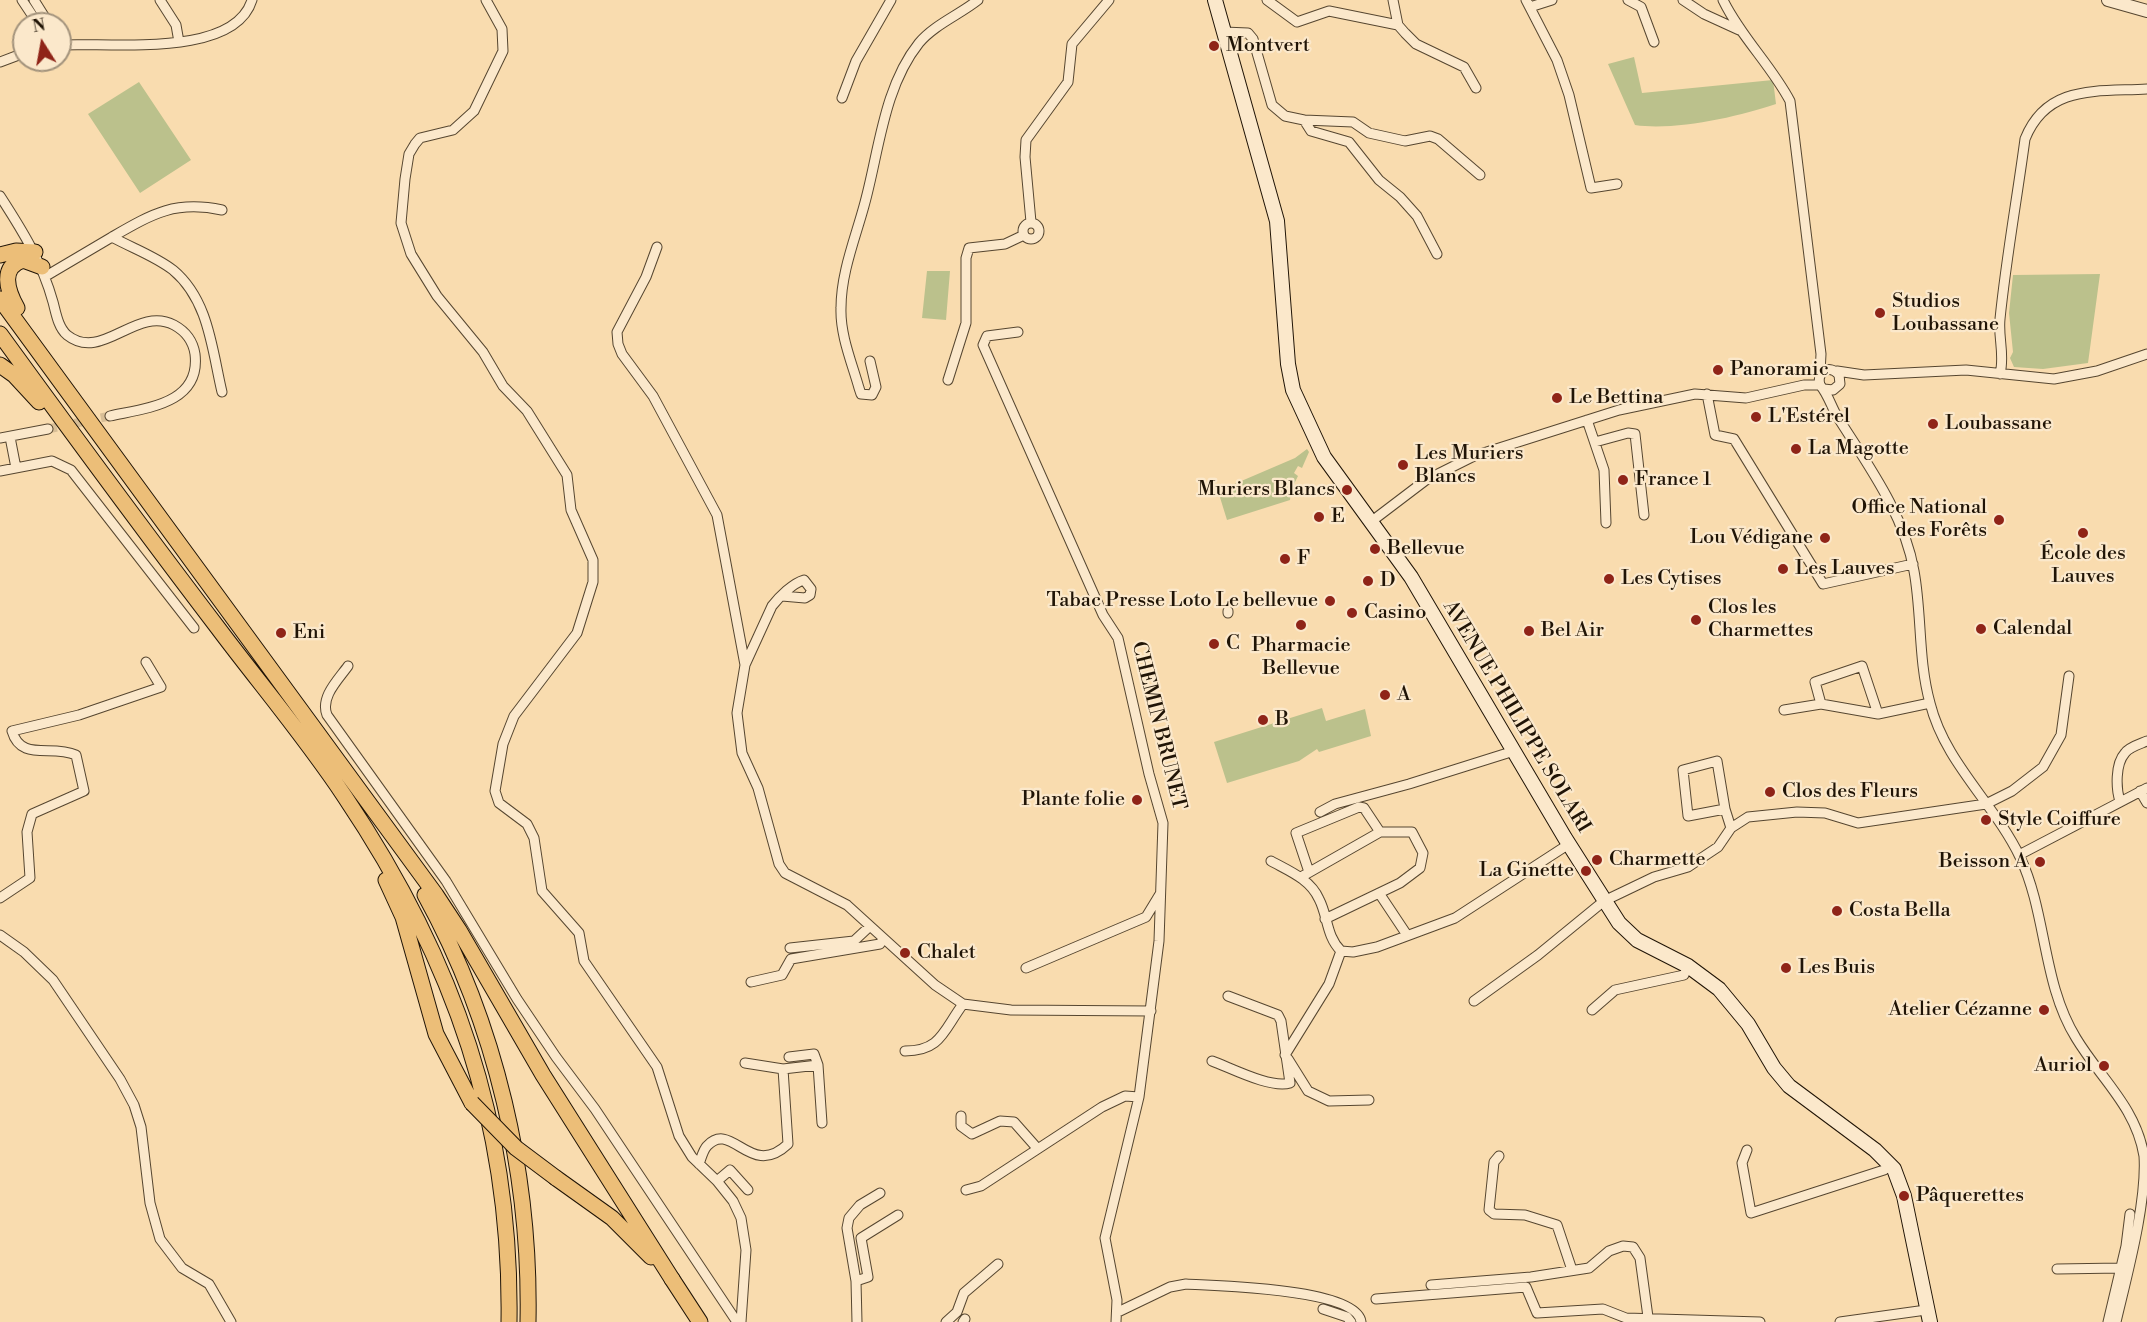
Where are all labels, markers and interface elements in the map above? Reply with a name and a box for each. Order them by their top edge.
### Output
north arrow [12,12,72,72]
text: N [31,15,47,37]
place label: Montvert [1226,34,1310,58]
marker: Montvert [1207,39,1221,53]
place label: Studios Loubassane [1892,290,1999,337]
marker: Studios Loubassane [1873,306,1887,320]
place label: Panoramic [1730,358,1829,382]
marker: Panoramic [1711,363,1725,377]
place label: Le Bettina [1569,386,1663,410]
marker: Le Bettina [1550,391,1564,405]
place label: L'Estérel [1768,405,1850,429]
marker: L'Estérel [1749,410,1763,424]
place label: Loubassane [1945,412,2052,436]
marker: Loubassane [1926,417,1940,431]
place label: La Magotte [1808,437,1909,461]
place label: Les Muriers Blancs [1415,442,1523,489]
marker: La Magotte [1789,442,1803,456]
marker: Les Muriers Blancs [1396,458,1410,472]
place label: France 1 [1635,468,1711,492]
marker: France 1 [1616,473,1630,487]
place label: Muriers Blancs [1198,478,1335,502]
marker: Muriers Blancs [1340,483,1354,497]
place label: Office National des Forêts [1852,496,1987,543]
place label: E [1331,505,1345,529]
marker: E [1312,510,1326,524]
marker: Office National des Forêts [1992,513,2006,527]
place label: Lou Védigane [1690,526,1813,550]
marker: École des Lauves [2076,526,2090,540]
marker: Lou Védigane [1818,531,1832,545]
place label: Bellevue [1387,537,1464,561]
marker: Bellevue [1368,542,1382,556]
place label: École des Lauves [2040,542,2126,589]
place label: F [1297,547,1310,571]
marker: F [1278,552,1292,566]
place label: Les Lauves [1795,557,1894,581]
marker: Les Lauves [1776,562,1790,576]
place label: Les Cytises [1621,567,1722,591]
place label: D [1380,569,1396,593]
marker: Les Cytises [1602,572,1616,586]
marker: D [1361,574,1375,588]
place label: Tabac Presse Loto Le bellevue [1046,589,1318,613]
marker: Tabac Presse Loto Le bellevue [1323,594,1337,608]
street label: AVENUE PHILIPPE SOLARI [1437,596,1595,838]
place label: Clos les Charmettes [1708,596,1813,643]
place label: Casino [1364,601,1426,625]
marker: Casino [1345,606,1359,620]
marker: Clos les Charmettes [1689,613,1703,627]
place label: Calendal [1993,617,2072,641]
marker: Pharmacie Bellevue [1294,618,1308,632]
place label: Bel Air [1541,619,1604,643]
place label: Eni [293,621,325,645]
marker: Calendal [1974,622,1988,636]
marker: Bel Air [1522,624,1536,638]
marker: Eni [274,626,288,640]
place label: C [1226,632,1240,656]
place label: Pharmacie Bellevue [1251,634,1351,681]
marker: C [1207,637,1221,651]
street label: CHEMIN BRUNET [1125,639,1191,813]
place label: A [1397,683,1411,707]
marker: A [1378,688,1392,702]
place label: B [1275,708,1289,732]
marker: B [1256,713,1270,727]
place label: Clos des Fleurs [1782,780,1918,804]
marker: Clos des Fleurs [1763,785,1777,799]
place label: Plante folie [1022,788,1125,812]
marker: Plante folie [1130,793,1144,807]
place label: Style Coiffure [1998,808,2121,832]
marker: Style Coiffure [1979,813,1993,827]
place label: Charmette [1609,848,1706,872]
place label: Beisson A [1939,850,2028,874]
marker: Charmette [1590,853,1604,867]
marker: Beisson A [2033,855,2047,869]
place label: La Ginette [1479,859,1574,883]
marker: La Ginette [1579,864,1593,878]
place label: Costa Bella [1849,899,1951,923]
marker: Costa Bella [1830,904,1844,918]
place label: Chalet [917,941,976,965]
marker: Chalet [898,946,912,960]
place label: Les Buis [1798,956,1875,980]
marker: Les Buis [1779,961,1793,975]
place label: Atelier Cézanne [1888,998,2032,1022]
marker: Atelier Cézanne [2037,1003,2051,1017]
place label: Auriol [2034,1054,2092,1078]
marker: Auriol [2097,1059,2111,1073]
place label: Pâquerettes [1916,1184,2024,1208]
marker: Pâquerettes [1897,1189,1911,1203]

